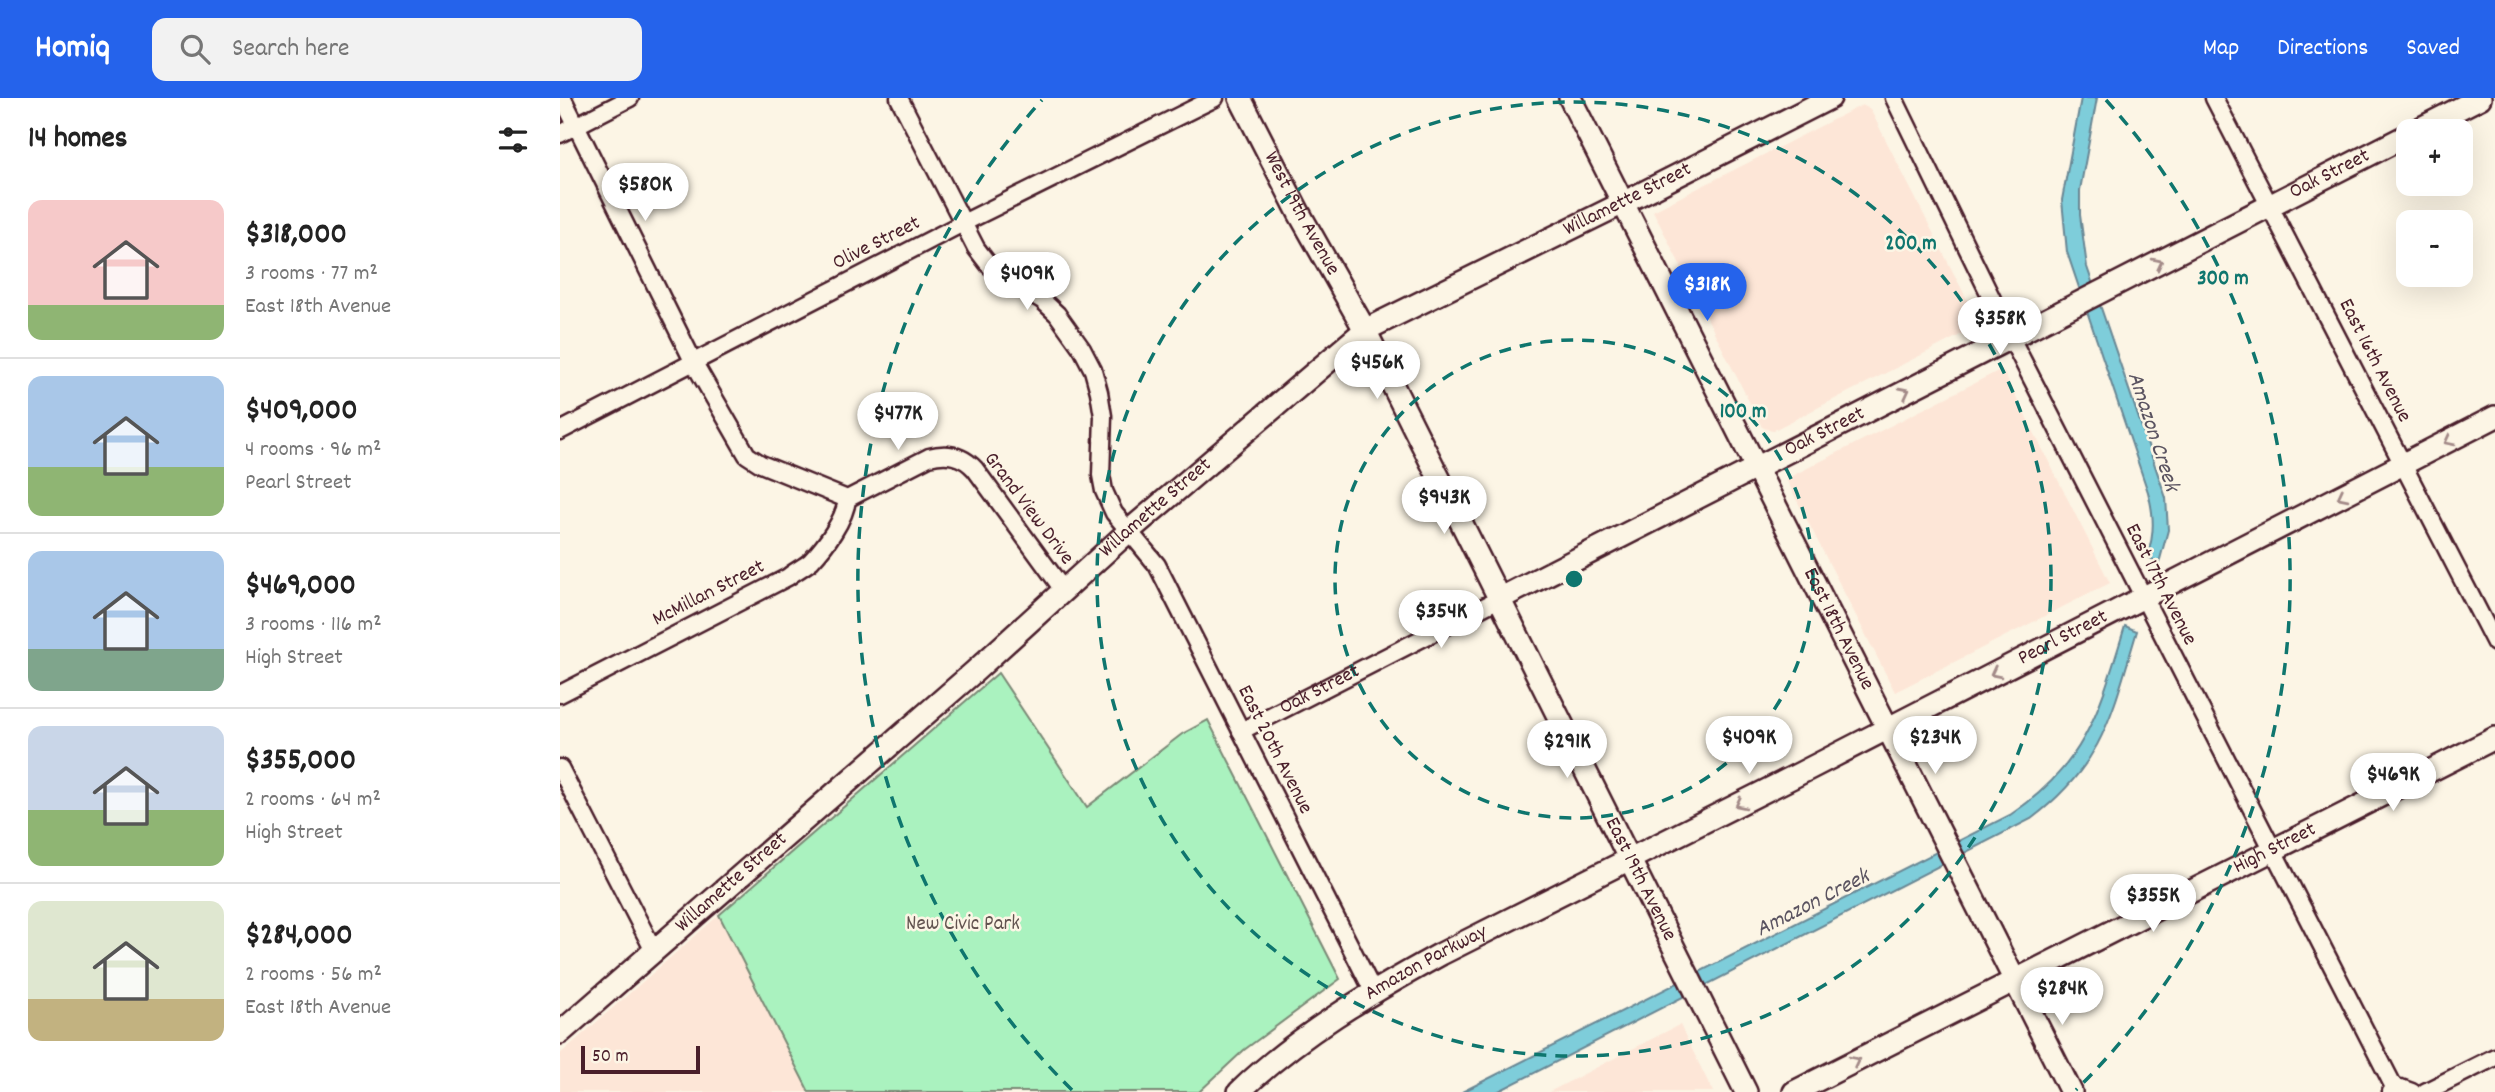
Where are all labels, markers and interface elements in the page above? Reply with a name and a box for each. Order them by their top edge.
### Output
search box [152,18,642,81]
text: Homiq [35,26,110,73]
icon: search [176,30,214,68]
text: Search here [232,31,349,68]
text: Map [2203,32,2239,66]
text: Directions [2277,32,2368,66]
text: Saved [2406,32,2460,66]
text: 14 homes [28,119,127,162]
map controls [2396,119,2473,287]
button: + [2396,119,2473,196]
icon: filters [494,121,532,159]
street label: Oak Street [2285,142,2376,208]
street label: West 19th Avenue [1255,147,1346,281]
street label: Willamette Street [1559,155,1697,245]
pin: $580K [596,164,694,223]
text: $580K [618,169,672,202]
street label: Olive Street [828,209,926,279]
button: − [2396,210,2473,287]
text: $318,000 [245,215,347,258]
icon: home [84,228,168,312]
text: 200 m [1885,230,1937,260]
pin: $409K [978,252,1076,312]
text: 3 rooms · 77 m² [245,258,378,291]
text: $409K [1000,258,1054,291]
one-way arrow [2150,258,2163,271]
pin: $318K [1658,264,1756,323]
text: 300 m [2197,265,2249,295]
text: $318K [1684,269,1730,302]
text: East 18th Avenue [245,291,391,324]
street label: East 16th Avenue [2330,294,2418,428]
pin: $358K [1951,298,2049,357]
text: $358K [1974,303,2026,336]
pin: $456K [1328,342,1426,401]
text: $456K [1350,347,1404,380]
water label: Amazon Creek [2117,368,2188,498]
one-way arrow [1898,387,1910,401]
text: $409,000 [245,391,358,434]
pin: $477K [849,392,947,452]
text: $477K [873,398,923,431]
text: 100 m [1720,398,1766,428]
street label: Oak Street [1780,399,1871,466]
icon: home [84,404,168,488]
one-way arrow [2444,433,2456,446]
text: 4 rooms · 96 m² [245,434,381,467]
street label: Grand View Drive [976,446,1080,572]
street label: Willamette Street [1093,451,1219,566]
text: Pearl Street [245,467,352,500]
pin: $943K [1395,476,1493,536]
text: $943K [1418,482,1470,515]
one-way arrow [2337,487,2349,501]
street label: East 17th Avenue [2116,519,2204,651]
street label: McMillan Street [648,553,771,635]
street label: East 18th Avenue [1794,563,1881,696]
text: $469,000 [245,566,356,609]
centre of rings [1562,567,1586,591]
icon: home [84,579,168,663]
pin: $354K [1392,590,1490,650]
text: $354K [1415,596,1467,629]
street label: Pearl Street [2013,603,2114,674]
text: 3 rooms · 116 m² [245,609,382,642]
text: High Street [245,642,343,675]
street label: Oak Street [1275,657,1366,723]
one-way arrow [1990,665,2002,679]
street label: East 20th Avenue [1229,680,1319,820]
pin: $409K [1700,716,1798,776]
pin: $234K [1886,716,1984,776]
pin: $291K [1518,720,1616,780]
text: $409K [1722,722,1776,755]
text: $234K [1909,722,1961,755]
text: $291K [1543,726,1591,759]
text: $355,000 [245,741,356,784]
icon: home [84,754,168,838]
pin: $469K [2344,754,2442,813]
text: $469K [2366,759,2420,792]
text: 2 rooms · 64 m² [245,784,381,817]
one-way arrow [1734,796,1747,810]
street label: East 19th Avenue [1596,813,1683,947]
street label: High Street [2229,815,2322,883]
text: High Street [245,817,343,850]
street label: Willamette Street [669,826,795,940]
water label: Amazon Creek [1750,860,1878,947]
pin: $355K [2104,874,2202,934]
text: $355K [2126,880,2180,913]
park label: New Civic Park [906,910,1020,940]
text: $284,000 [245,916,353,959]
street label: Amazon Parkway [1359,918,1493,1009]
icon: home [84,929,168,1013]
text: 2 rooms · 56 m² [245,959,382,992]
pin: $284K [2013,968,2111,1027]
text: $284K [2036,973,2088,1006]
text: East 18th Avenue [245,992,391,1025]
scale bar [581,1043,700,1075]
text: 50 m [592,1044,629,1071]
one-way arrow [1848,1056,1860,1070]

